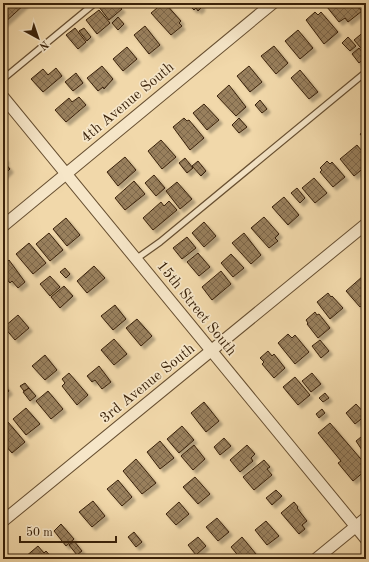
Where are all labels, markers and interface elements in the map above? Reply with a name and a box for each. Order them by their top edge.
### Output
north arrow [18,18,58,58]
text: N [36,38,50,52]
street label: 4th Avenue South [79,60,177,146]
street label: 15th Street South [153,259,239,359]
street label: 3rd Avenue South [98,341,198,427]
scale bar [20,518,116,544]
text: 50 m [26,526,53,539]

